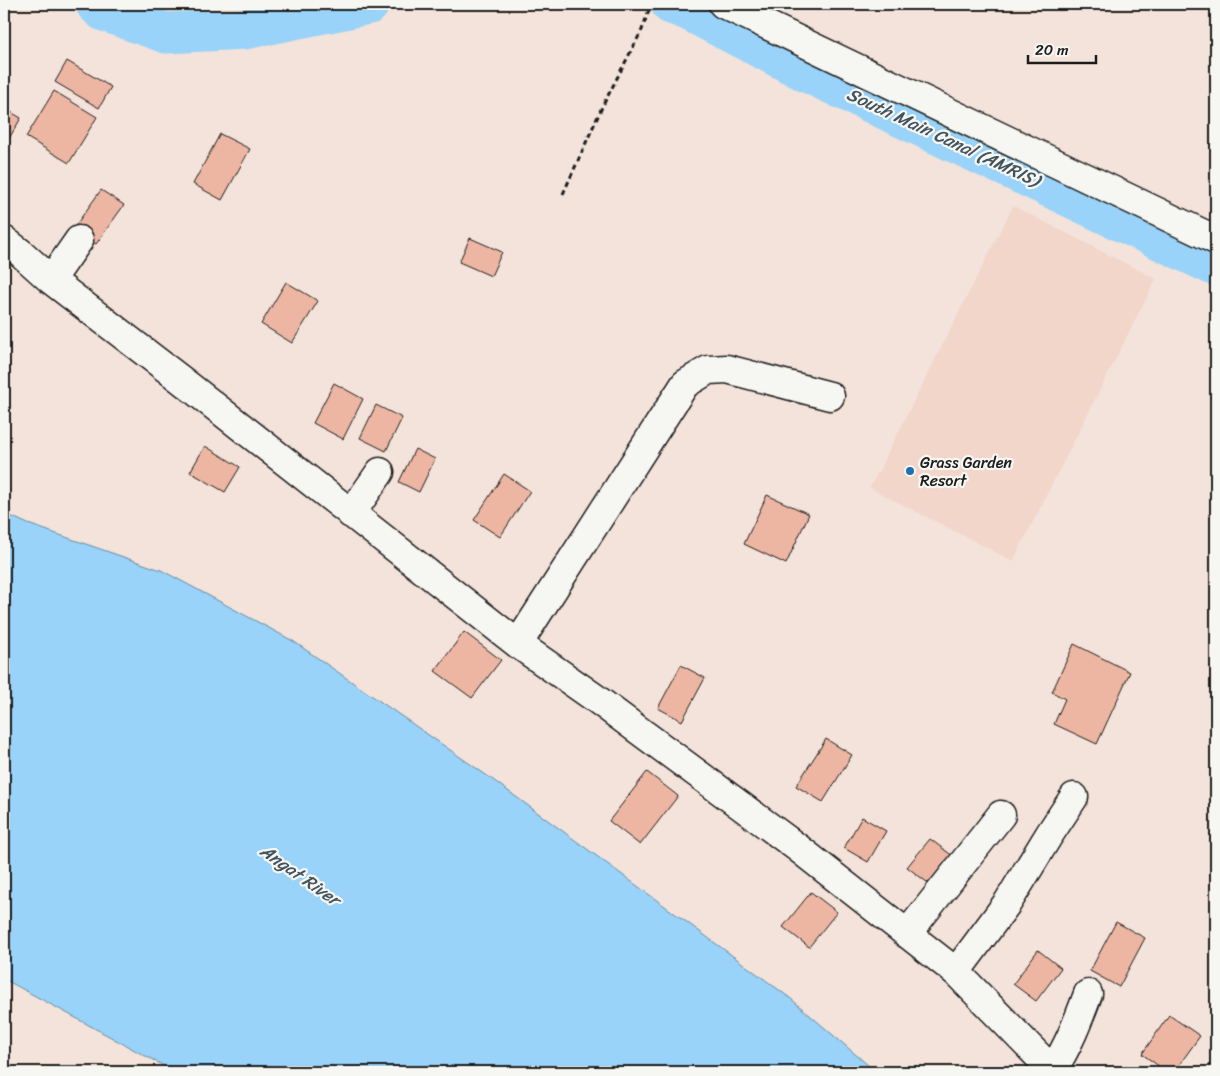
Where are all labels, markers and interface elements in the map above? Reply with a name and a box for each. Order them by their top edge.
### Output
scale bar [1028,32,1095,64]
text: 20 m [1035,37,1069,63]
water label: South Main Canal (AMRIS) [841,78,1048,197]
place label: Grass Garden Resort [920,448,1012,495]
marker: Grass Garden Resort [904,465,916,477]
water label: Angat River [252,835,350,917]

